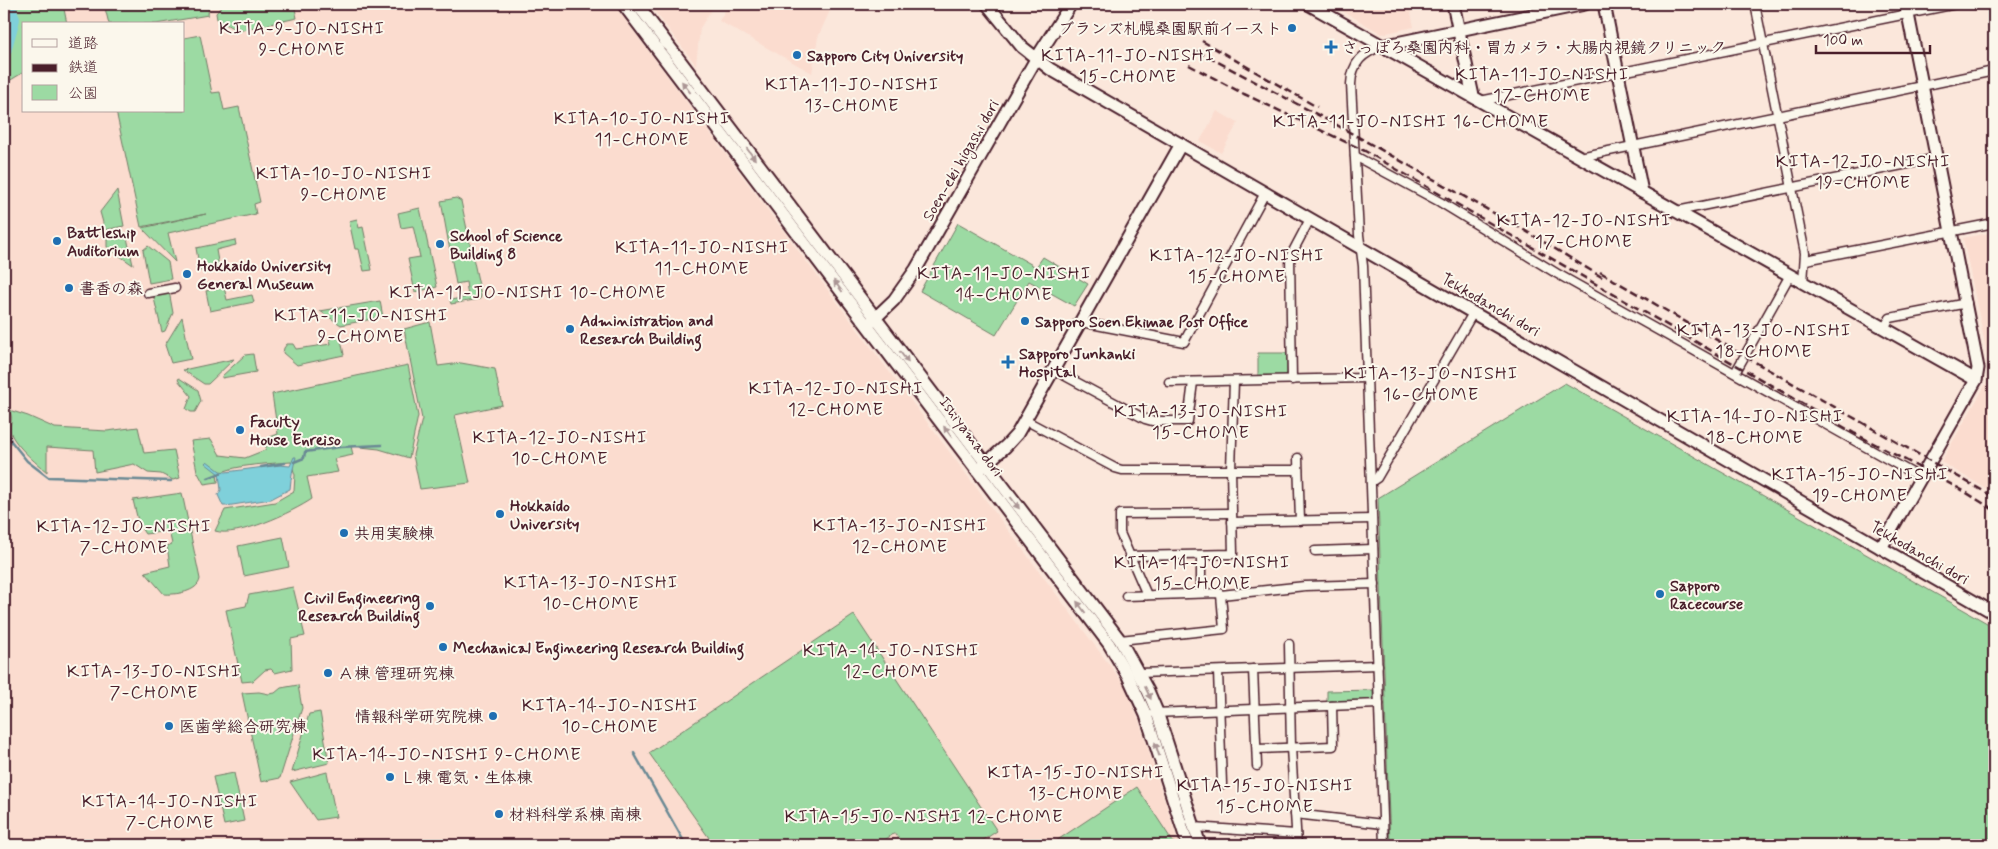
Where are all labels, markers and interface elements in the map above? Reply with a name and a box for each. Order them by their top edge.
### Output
district label: KITA-9-JO-NISHI 9-CHOME [219,17,385,62]
place label: ブランズ札幌桑園駅前イースト [1058,19,1282,40]
legend [22,22,185,112]
marker: ブランズ札幌桑園駅前イースト [1286,22,1298,34]
scale bar [1816,22,1929,54]
text: 100 m [1823,31,1863,51]
text: 道路 [68,34,98,54]
place label: さっぽろ桑園内科・胃カメラ・大腸内視鏡クリニック [1342,38,1726,59]
marker: さっぽろ桑園内科・胃カメラ・大腸内視鏡クリニック [1324,40,1338,54]
district label: KITA-11-JO-NISHI 15-CHOME [1041,44,1215,89]
place label: Sapporo City University [807,46,963,67]
marker: Sapporo City University [791,49,803,61]
text: 鉄道 [68,58,98,78]
district label: KITA-11-JO-NISHI 17-CHOME [1455,63,1629,108]
district label: KITA-11-JO-NISHI 13-CHOME [765,73,939,118]
one-way arrow [681,81,692,94]
text: 公園 [68,84,98,104]
street label: Soen-eki higashi dori [918,96,1006,226]
district label: KITA-10-JO-NISHI 11-CHOME [554,107,730,152]
district label: KITA-11-JO-NISHI 16-CHOME [1273,110,1549,134]
one-way arrow [745,147,756,160]
district label: KITA-12-JO-NISHI 19-CHOME [1775,150,1951,195]
district label: KITA-10-JO-NISHI 9-CHOME [256,162,432,207]
district label: KITA-12-JO-NISHI 17-CHOME [1496,209,1672,254]
place label: Battleship Auditorium [67,223,139,262]
place label: School of Science Building 8 [450,226,563,267]
marker: Battleship Auditorium [51,235,63,247]
district label: KITA-11-JO-NISHI 11-CHOME [615,236,789,281]
marker: School of Science Building 8 [434,238,446,250]
district label: KITA-12-JO-NISHI 15-CHOME [1149,244,1325,289]
place label: Hokkaido University General Museum [197,256,331,295]
district label: KITA-11-JO-NISHI 14-CHOME [917,262,1091,307]
marker: Hokkaido University General Museum [181,268,193,280]
street label: Tekkodanchi dori [1437,268,1544,342]
place label: 書香の森 [79,279,143,300]
one-way arrow [833,279,843,293]
district label: KITA-11-JO-NISHI 10-CHOME [389,281,667,305]
marker: 書香の森 [63,282,75,294]
district label: KITA-11-JO-NISHI 9-CHOME [274,304,448,349]
place label: Administration and Research Building [580,311,713,352]
place label: Sapporo Soen Ekimae Post Office [1035,312,1248,333]
marker: Sapporo Soen Ekimae Post Office [1019,315,1031,327]
district label: KITA-13-JO-NISHI 18-CHOME [1677,319,1851,364]
marker: Administration and Research Building [564,323,576,335]
place label: Sapporo Junkanki Hospital [1019,344,1136,383]
one-way arrow [899,350,910,363]
marker: Sapporo Junkanki Hospital [1001,355,1015,369]
district label: KITA-13-JO-NISHI 16-CHOME [1344,362,1518,407]
district label: KITA-12-JO-NISHI 12-CHOME [748,377,924,422]
street label: Ishiyama dori [934,393,1008,481]
district label: KITA-13-JO-NISHI 15-CHOME [1114,400,1288,445]
district label: KITA-14-JO-NISHI 18-CHOME [1667,405,1843,450]
place label: Faculty House Enreiso [250,412,341,451]
marker: Faculty House Enreiso [234,424,246,436]
one-way arrow [943,425,953,439]
district label: KITA-12-JO-NISHI 10-CHOME [472,426,648,471]
district label: KITA-15-JO-NISHI 19-CHOME [1772,463,1949,508]
place label: Hokkaido University [510,496,580,535]
one-way arrow [1010,496,1020,510]
marker: Hokkaido University [494,508,506,520]
district label: KITA-13-JO-NISHI 12-CHOME [813,514,987,559]
district label: KITA-12-JO-NISHI 7-CHOME [36,515,212,560]
street label: Tekkodanchi dori [1866,516,1973,590]
place label: 共用実験棟 [354,524,435,545]
marker: 共用実験棟 [338,527,350,539]
district label: KITA-14-JO-NISHI 15-CHOME [1114,551,1290,596]
district label: KITA-13-JO-NISHI 10-CHOME [504,571,678,616]
place label: Sapporo Racecourse [1670,576,1743,615]
place label: Civil Engineering Research Building [298,588,420,629]
marker: Sapporo Racecourse [1654,588,1666,600]
marker: Civil Engineering Research Building [424,600,436,612]
one-way arrow [1075,601,1086,614]
place label: Mechanical Engineering Research Building [453,638,744,661]
district label: KITA-14-JO-NISHI 12-CHOME [803,639,979,684]
marker: Mechanical Engineering Research Building [437,641,449,653]
district label: KITA-13-JO-NISHI 7-CHOME [67,660,241,705]
place label: Ａ棟 管理研究棟 [338,664,455,685]
marker: Ａ棟 管理研究棟 [322,667,334,679]
one-way arrow [1145,686,1153,700]
district label: KITA-14-JO-NISHI 10-CHOME [522,694,698,739]
place label: 情報科学研究院棟 [355,707,484,728]
marker: 情報科学研究院棟 [487,710,499,722]
place label: 医歯学総合研究棟 [179,717,308,738]
marker: 医歯学総合研究棟 [163,720,175,732]
one-way arrow [1153,741,1161,756]
district label: KITA-14-JO-NISHI 9-CHOME [312,743,582,767]
district label: KITA-15-JO-NISHI 13-CHOME [988,761,1165,806]
place label: Ｌ棟 電気・生体棟 [400,768,533,789]
marker: Ｌ棟 電気・生体棟 [384,771,396,783]
district label: KITA-15-JO-NISHI 15-CHOME [1177,774,1354,819]
district label: KITA-14-JO-NISHI 7-CHOME [82,790,258,835]
place label: 材料科学系棟 南棟 [509,805,642,826]
district label: KITA-15-JO-NISHI 12-CHOME [785,805,1063,829]
marker: 材料科学系棟 南棟 [493,808,505,820]

